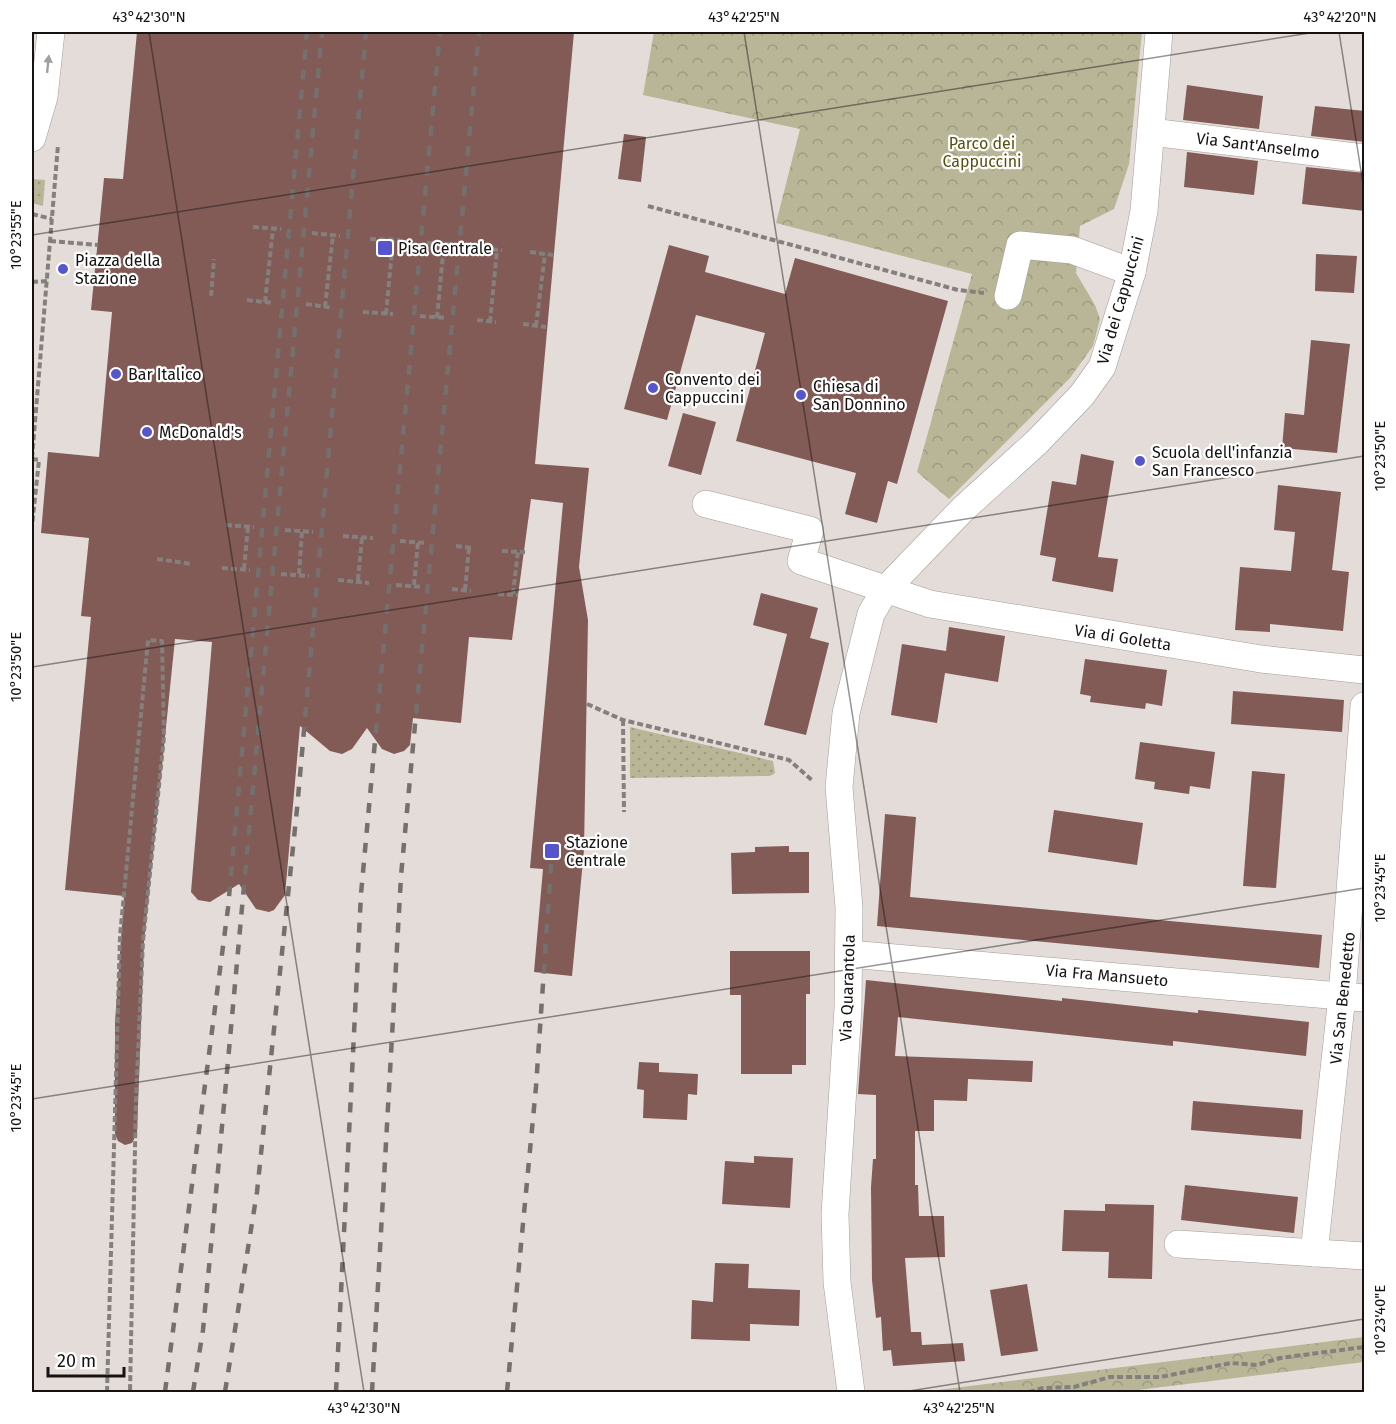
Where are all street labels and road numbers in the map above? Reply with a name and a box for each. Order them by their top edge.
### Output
street label: Via Sant'Anselmo [1195,128,1321,162]
street label: Via dei Cappuccini [1093,234,1148,366]
street label: Via di Goletta [1073,620,1173,655]
street label: Via San Benedetto [1326,931,1359,1065]
street label: Via Quarantola [836,934,859,1042]
street label: Via Fra Mansueto [1045,961,1169,990]

